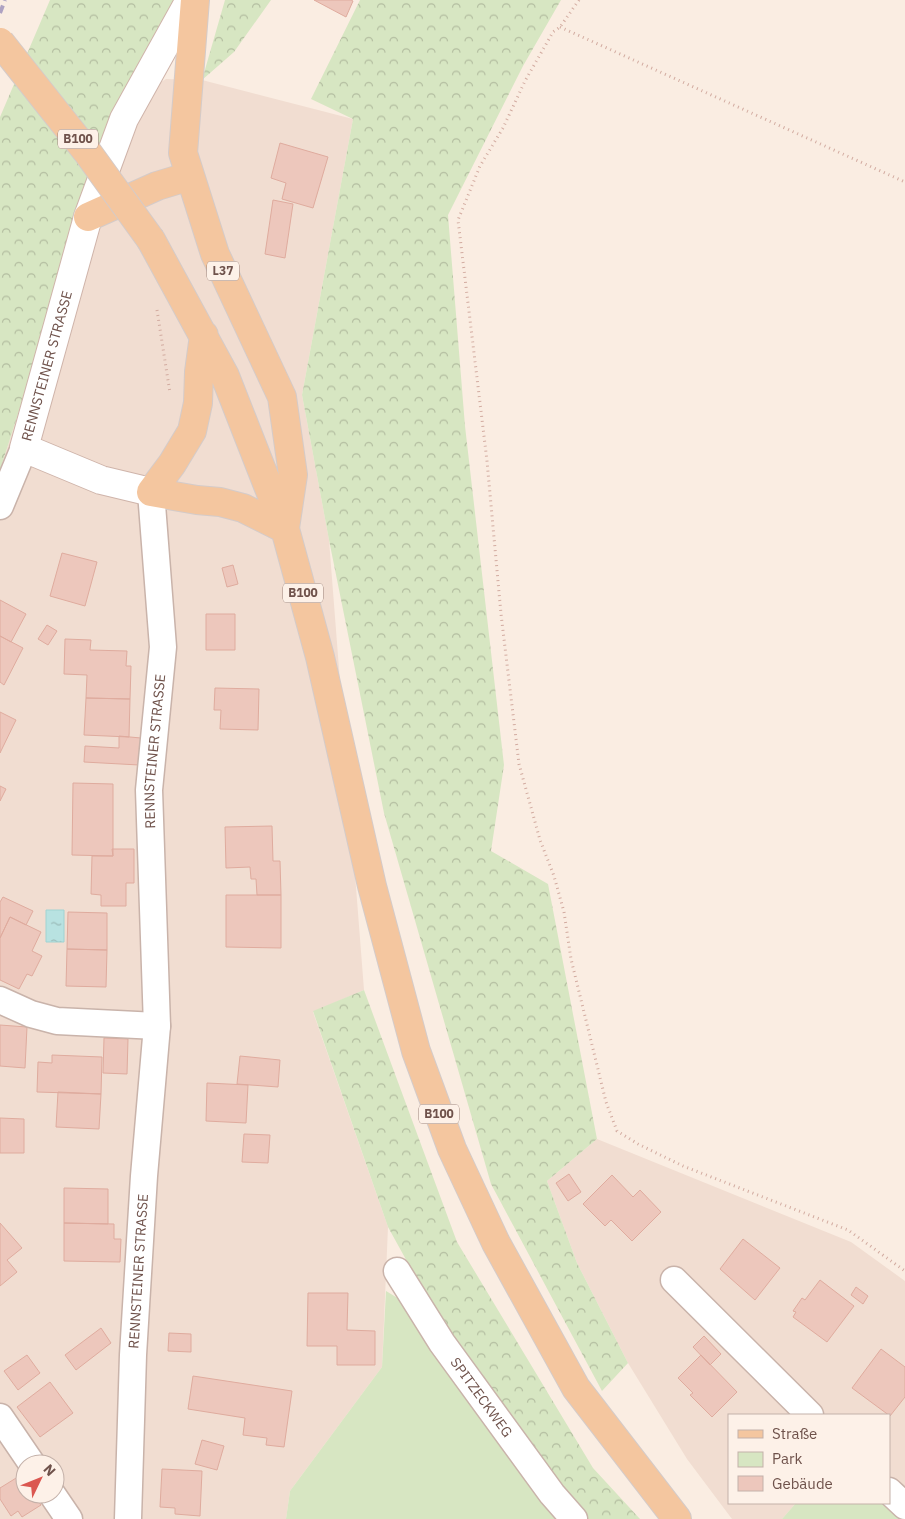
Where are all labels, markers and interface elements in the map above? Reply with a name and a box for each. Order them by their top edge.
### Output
road number: B100 [58,130,98,148]
road number: L37 [207,262,239,280]
street label: RENNSTEINER STRASSE [17,289,76,443]
road number: B100 [283,584,323,602]
street label: RENNSTEINER STRASSE [140,673,169,829]
road number: B100 [419,1104,459,1124]
street label: RENNSTEINER STRASSE [124,1193,152,1349]
street label: SPITZECKWEG [446,1354,517,1441]
legend [728,1414,890,1504]
text: Straße [772,1424,817,1443]
text: Park [772,1449,802,1468]
north arrow [15,1454,65,1504]
text: N [39,1460,60,1480]
text: Gebäude [772,1474,833,1493]

